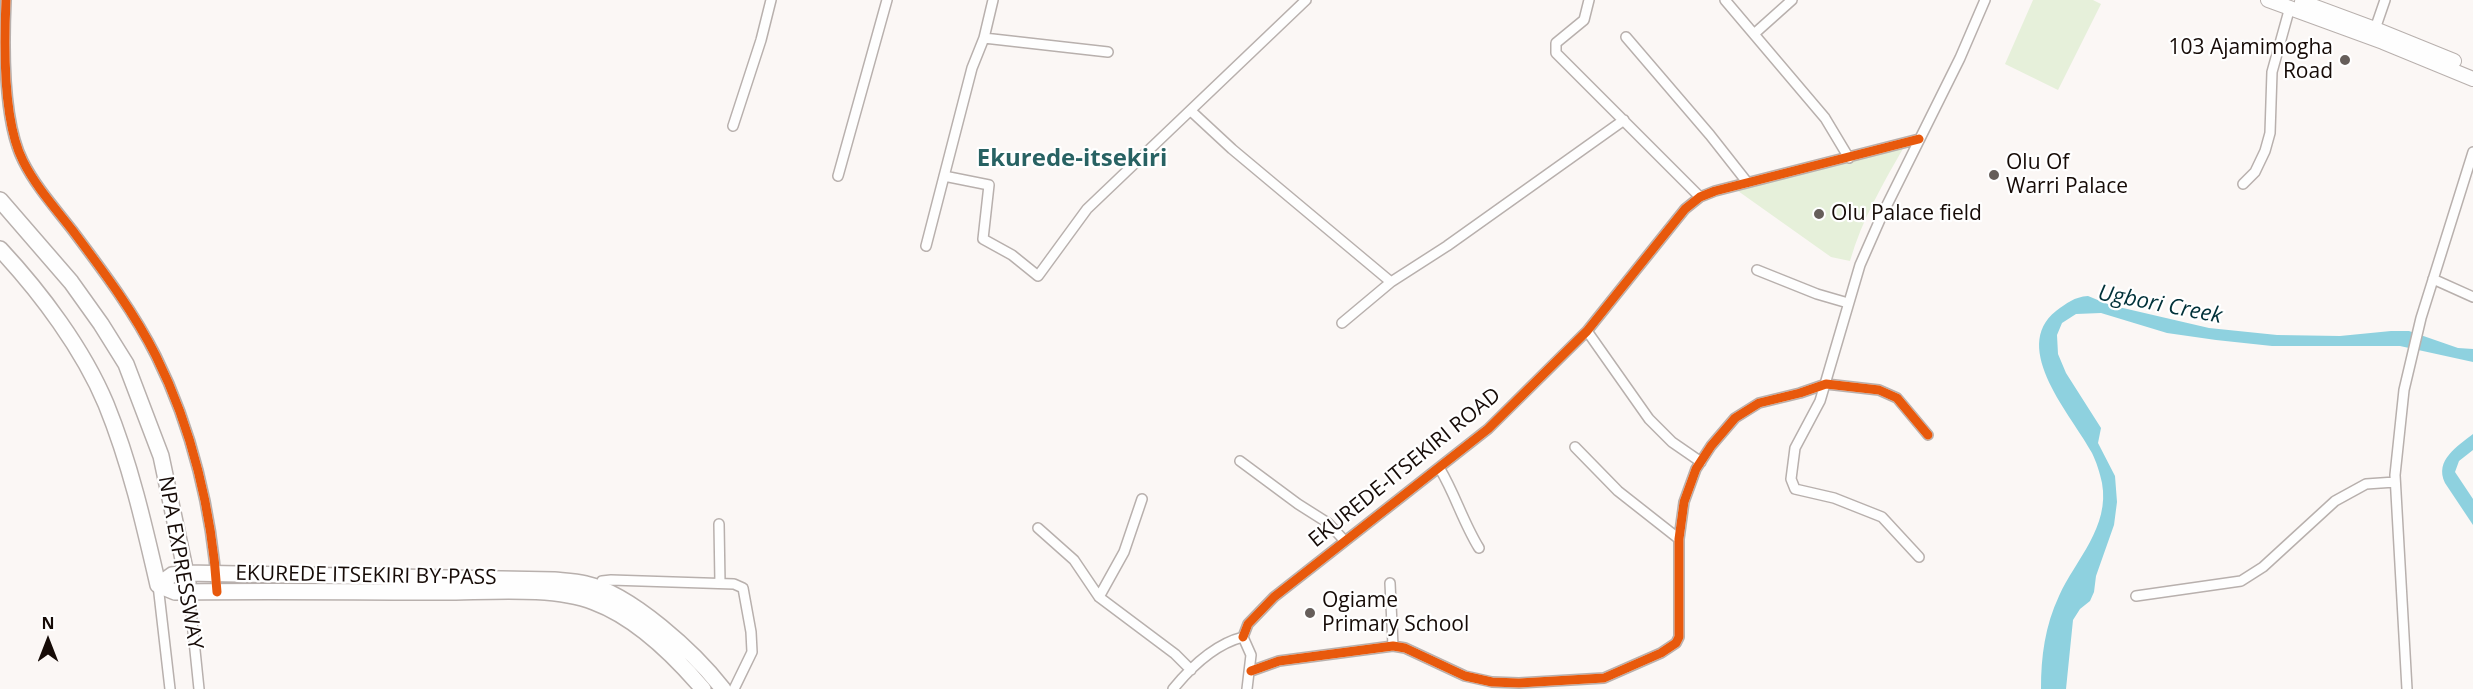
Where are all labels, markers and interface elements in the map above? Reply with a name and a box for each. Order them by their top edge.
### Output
place label: 103 Ajamimogha Road [2169,35,2333,85]
marker: 103 Ajamimogha Road [2338,53,2352,67]
district label: Ekurede-itsekiri [977,145,1167,173]
place label: Olu Of Warri Palace [2006,150,2128,200]
marker: Olu Of Warri Palace [1987,168,2001,182]
place label: Olu Palace field [1831,201,1982,227]
marker: Olu Palace field [1812,207,1826,221]
water label: Ugbori Creek [2096,280,2224,330]
street label: EKUREDE-ITSEKIRI ROAD [1304,383,1506,553]
street label: NPA EXPRESSWAY [152,474,208,652]
street label: EKUREDE ITSEKIRI BY-PASS [235,561,497,591]
place label: Ogiame Primary School [1322,588,1469,638]
marker: Ogiame Primary School [1303,606,1317,620]
north arrow [18,611,78,671]
text: N [41,612,55,634]

